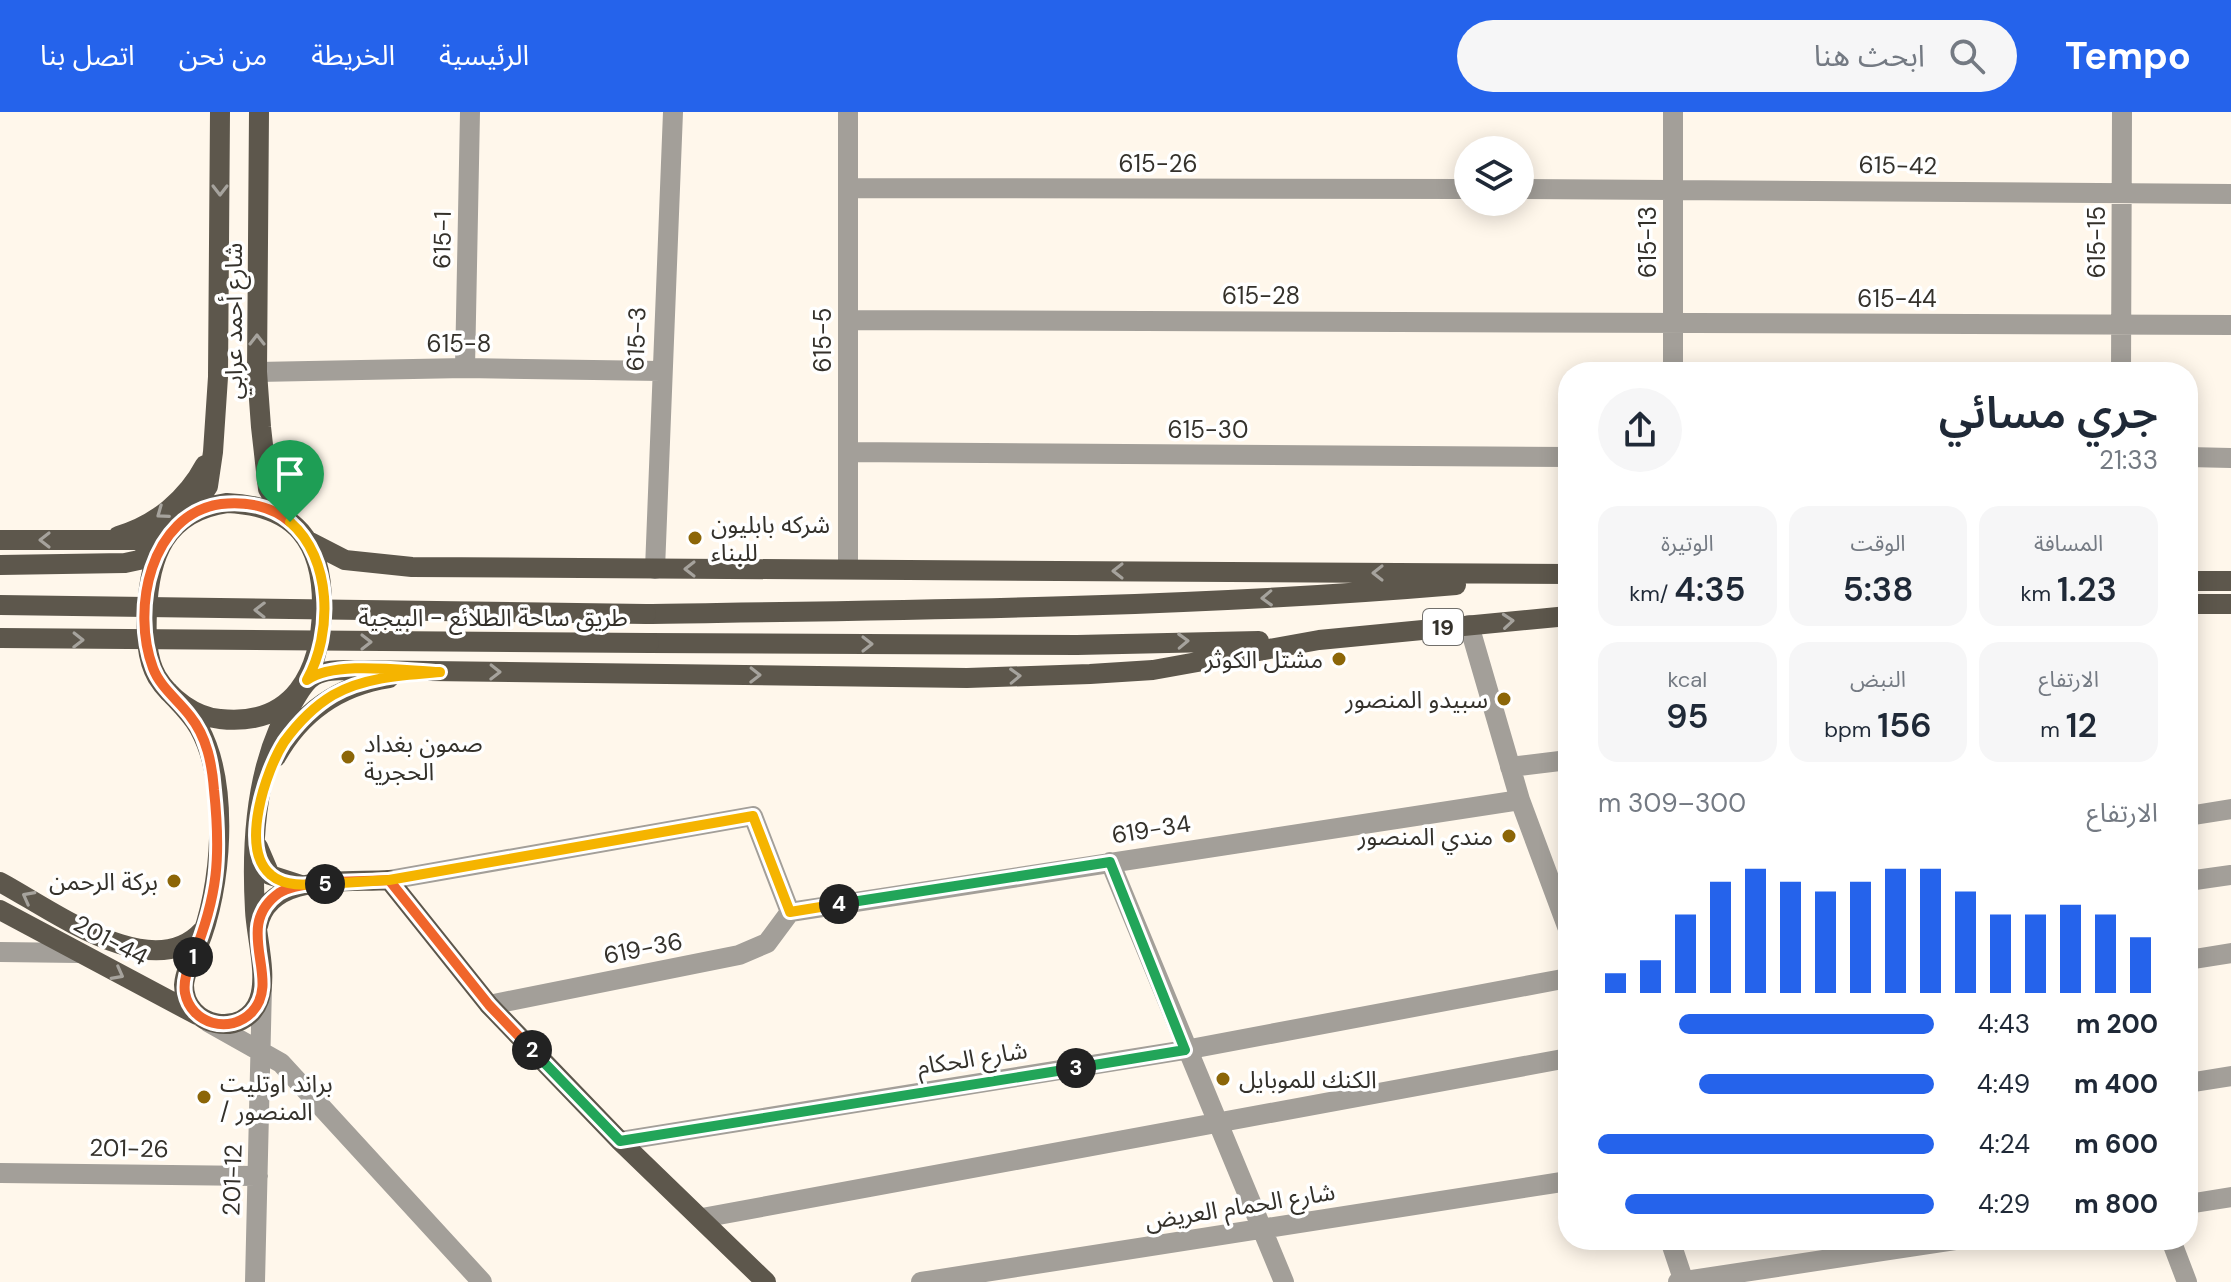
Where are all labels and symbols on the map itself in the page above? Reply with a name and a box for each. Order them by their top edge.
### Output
street label: 615-26 [1118,148,1198,179]
street label: 615-42 [1858,149,1938,181]
one-way arrow [211,184,229,197]
street label: 615-13 [1632,206,1663,278]
street label: 615-15 [2081,206,2112,278]
street label: 615-1 [426,211,458,269]
street label: شارع أحمد عرابي [217,243,252,399]
street label: 615-28 [1222,280,1300,311]
street label: 615-44 [1857,283,1937,314]
street label: 615-3 [619,306,653,372]
street label: 615-5 [807,308,838,372]
street label: 615-8 [427,328,491,359]
one-way arrow [249,333,266,346]
street label: 615-30 [1168,414,1248,445]
pin [256,440,324,522]
one-way arrow [157,504,171,518]
place label: شركه بابليون للبناء [711,509,830,568]
marker: شركه بابليون للبناء [686,529,704,547]
one-way arrow [38,531,51,549]
one-way arrow [683,560,696,578]
one-way arrow [1111,562,1124,580]
one-way arrow [1371,564,1384,582]
one-way arrow [1260,590,1273,607]
one-way arrow [253,601,266,618]
street label: طريق ساحة الطلائع - البيجية [358,602,628,635]
road number: 19 [1423,609,1463,645]
one-way arrow [1502,613,1515,630]
one-way arrow [72,631,85,648]
one-way arrow [360,633,373,651]
one-way arrow [1177,633,1190,650]
one-way arrow [861,635,874,653]
place label: مشتل الكوثر [1204,644,1323,675]
marker: مشتل الكوثر [1330,650,1348,668]
one-way arrow [489,663,502,681]
one-way arrow [749,666,762,684]
one-way arrow [1009,668,1022,685]
place label: سبيدو المنصور [1344,684,1488,715]
marker: سبيدو المنصور [1495,690,1513,708]
place label: صمون بغداد الحجرية [364,728,483,787]
marker: صمون بغداد الحجرية [339,748,357,766]
street label: 619-34 [1109,807,1193,851]
place label: مندي المنصور [1357,821,1493,855]
marker: مندي المنصور [1500,827,1518,845]
pin: 5 [305,864,345,904]
place label: بركة الرحمن [49,866,158,897]
marker: بركة الرحمن [165,872,183,890]
pin: 4 [819,884,859,924]
one-way arrow [22,891,36,906]
street label: 201-44 [69,908,153,972]
street label: 619-36 [601,925,685,971]
pin: 1 [173,937,213,977]
one-way arrow [110,964,124,979]
pin: 2 [512,1030,552,1070]
street label: شارع الحكام [915,1034,1030,1085]
pin: 3 [1056,1048,1096,1088]
place label: الكنك للموبايل [1239,1064,1377,1095]
place label: براند اوتليت / المنصور [220,1068,333,1127]
marker: الكنك للموبايل [1214,1070,1232,1088]
marker: براند اوتليت / المنصور [195,1088,213,1106]
street label: 201-26 [89,1132,169,1164]
street label: 201-12 [215,1144,249,1216]
street label: شارع الحمام العريض [1143,1176,1338,1239]

